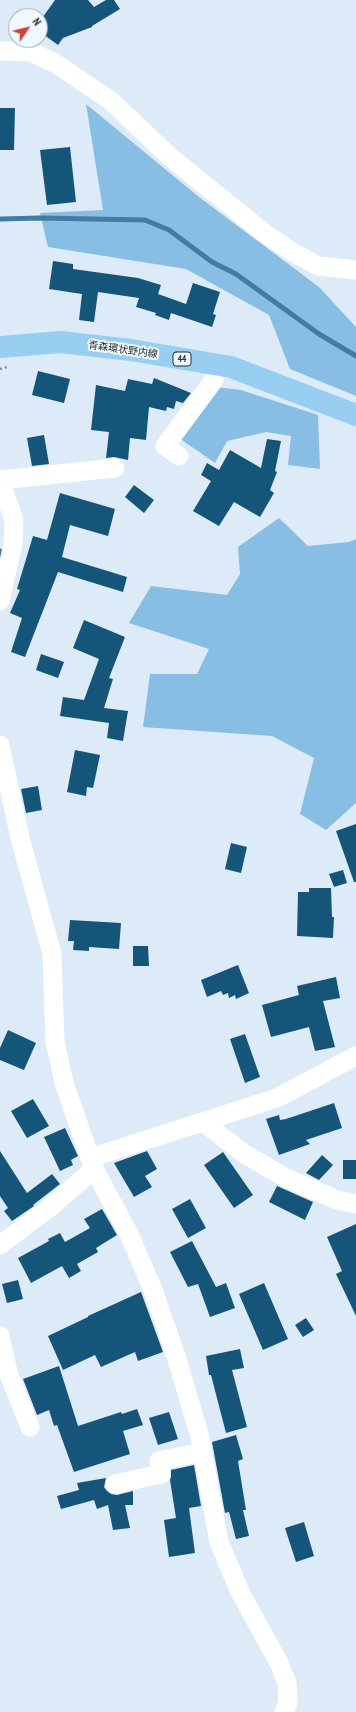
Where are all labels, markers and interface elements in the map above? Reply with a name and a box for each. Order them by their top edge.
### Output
north arrow [8,8,48,48]
text: N [30,15,44,28]
street label: 青森環状野内線 [88,339,158,361]
road number: 44 [173,352,191,366]

